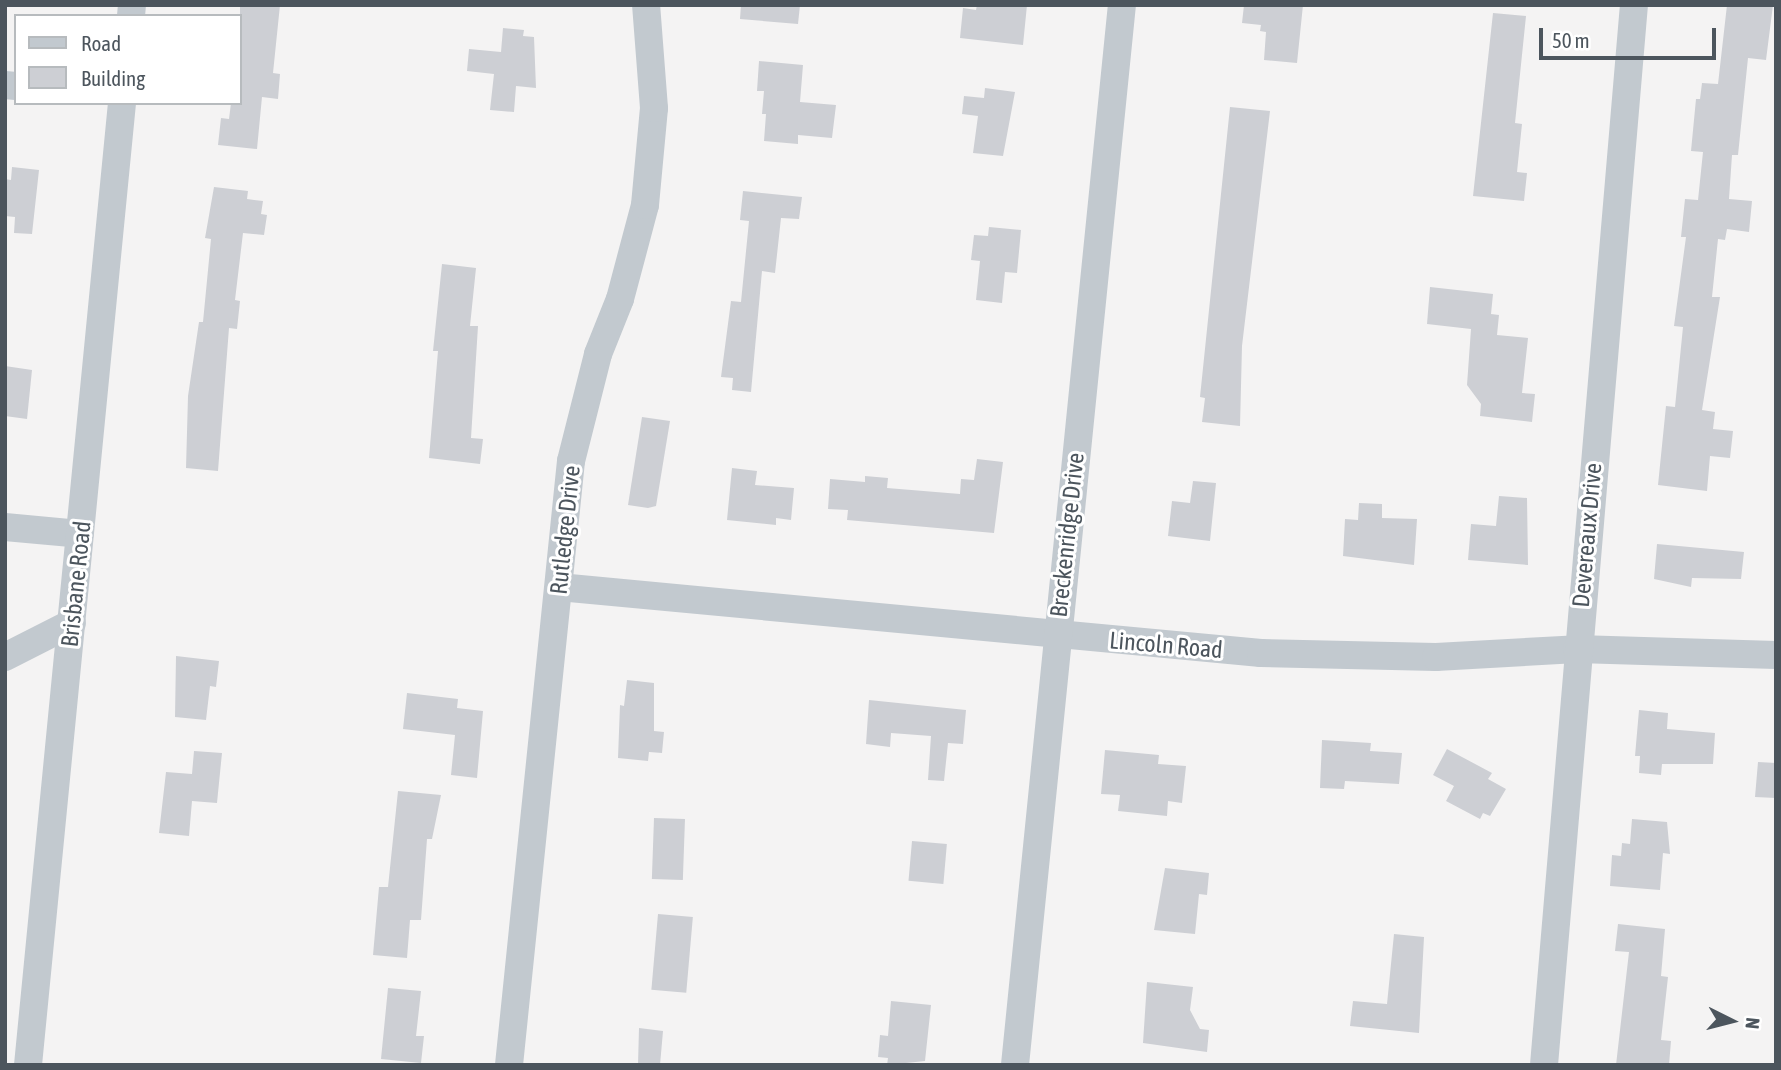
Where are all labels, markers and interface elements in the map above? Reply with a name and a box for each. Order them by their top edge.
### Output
legend [14,14,242,105]
scale bar [1543,14,1720,58]
text: 50 m [1552,28,1590,52]
text: Road [81,31,121,55]
text: Building [81,66,145,90]
street label: Breckenridge Drive [1044,451,1090,619]
street label: Devereaux Drive [1566,462,1608,608]
street label: Rutledge Drive [544,464,586,596]
street label: Brisbane Road [55,520,97,648]
street label: Lincoln Road [1108,626,1224,664]
north arrow [1697,986,1767,1056]
text: N [1741,1016,1764,1030]

